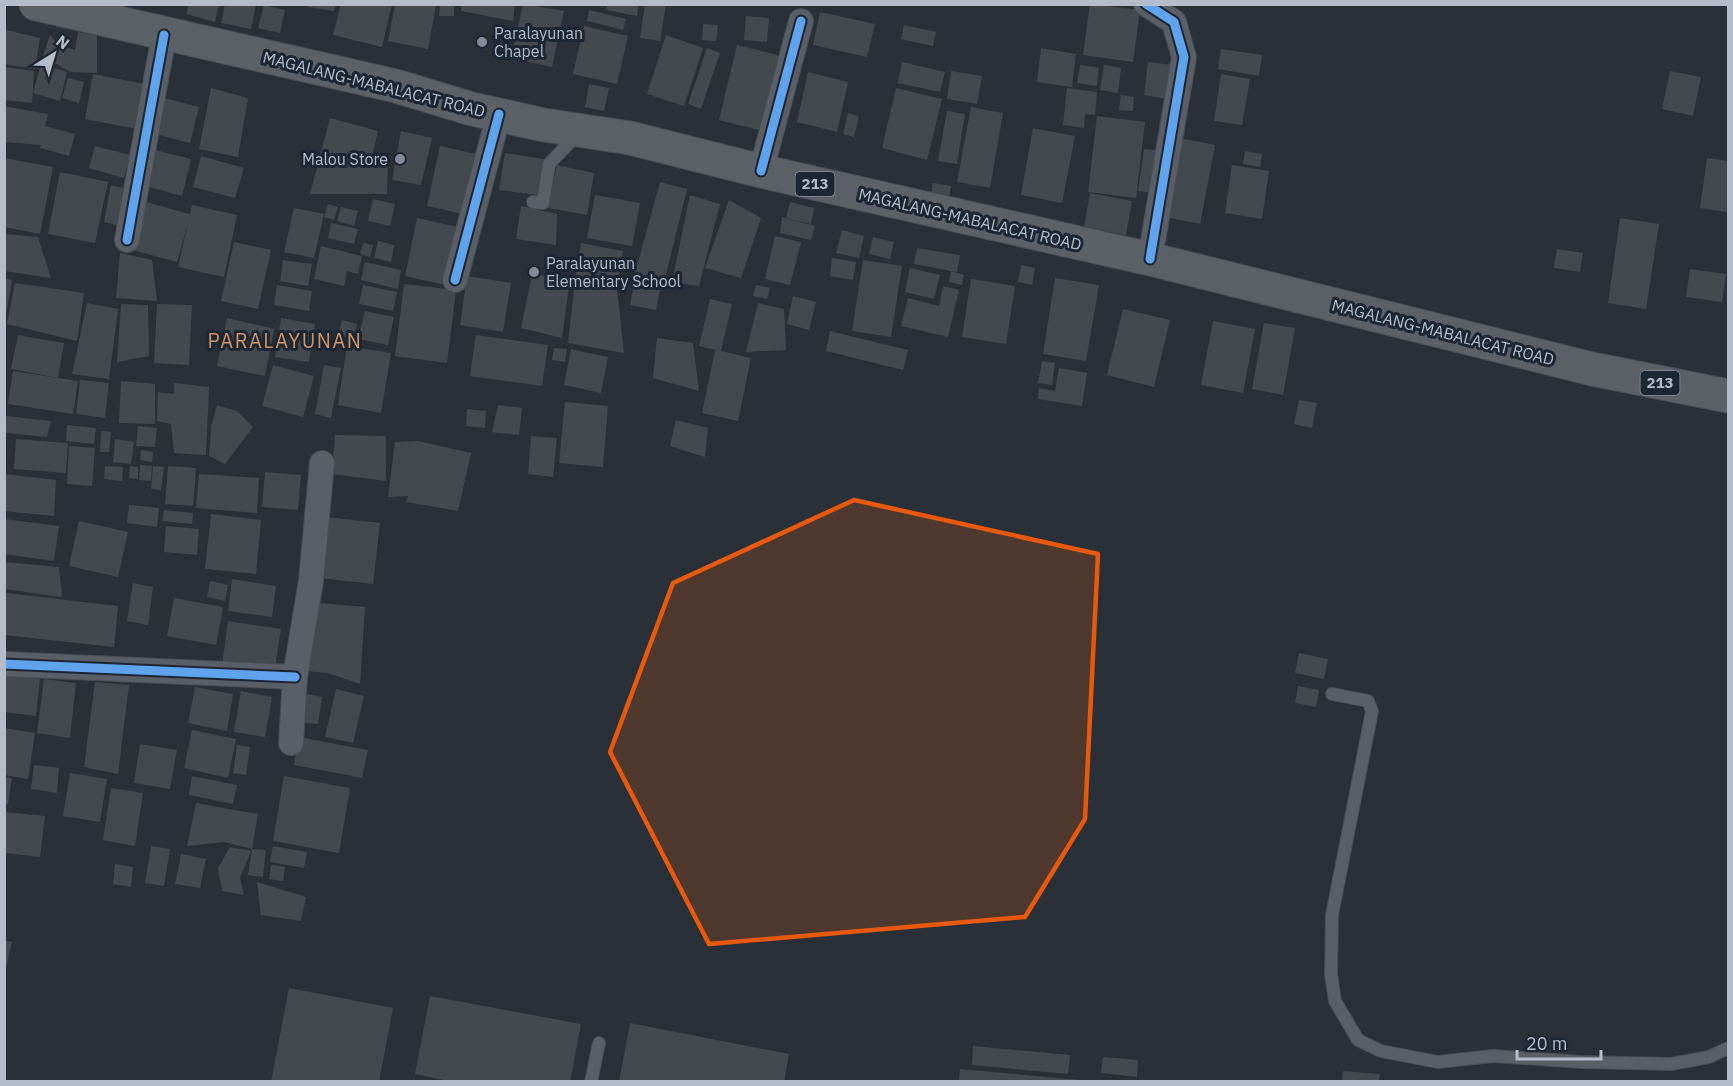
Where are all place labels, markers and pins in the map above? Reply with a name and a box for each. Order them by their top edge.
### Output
place label: Paralayunan Chapel [494,23,583,61]
marker: Paralayunan Chapel [475,35,489,49]
place label: Malou Store [302,149,388,169]
marker: Malou Store [393,152,407,166]
place label: Paralayunan Elementary School [546,253,681,291]
marker: Paralayunan Elementary School [527,265,541,279]

